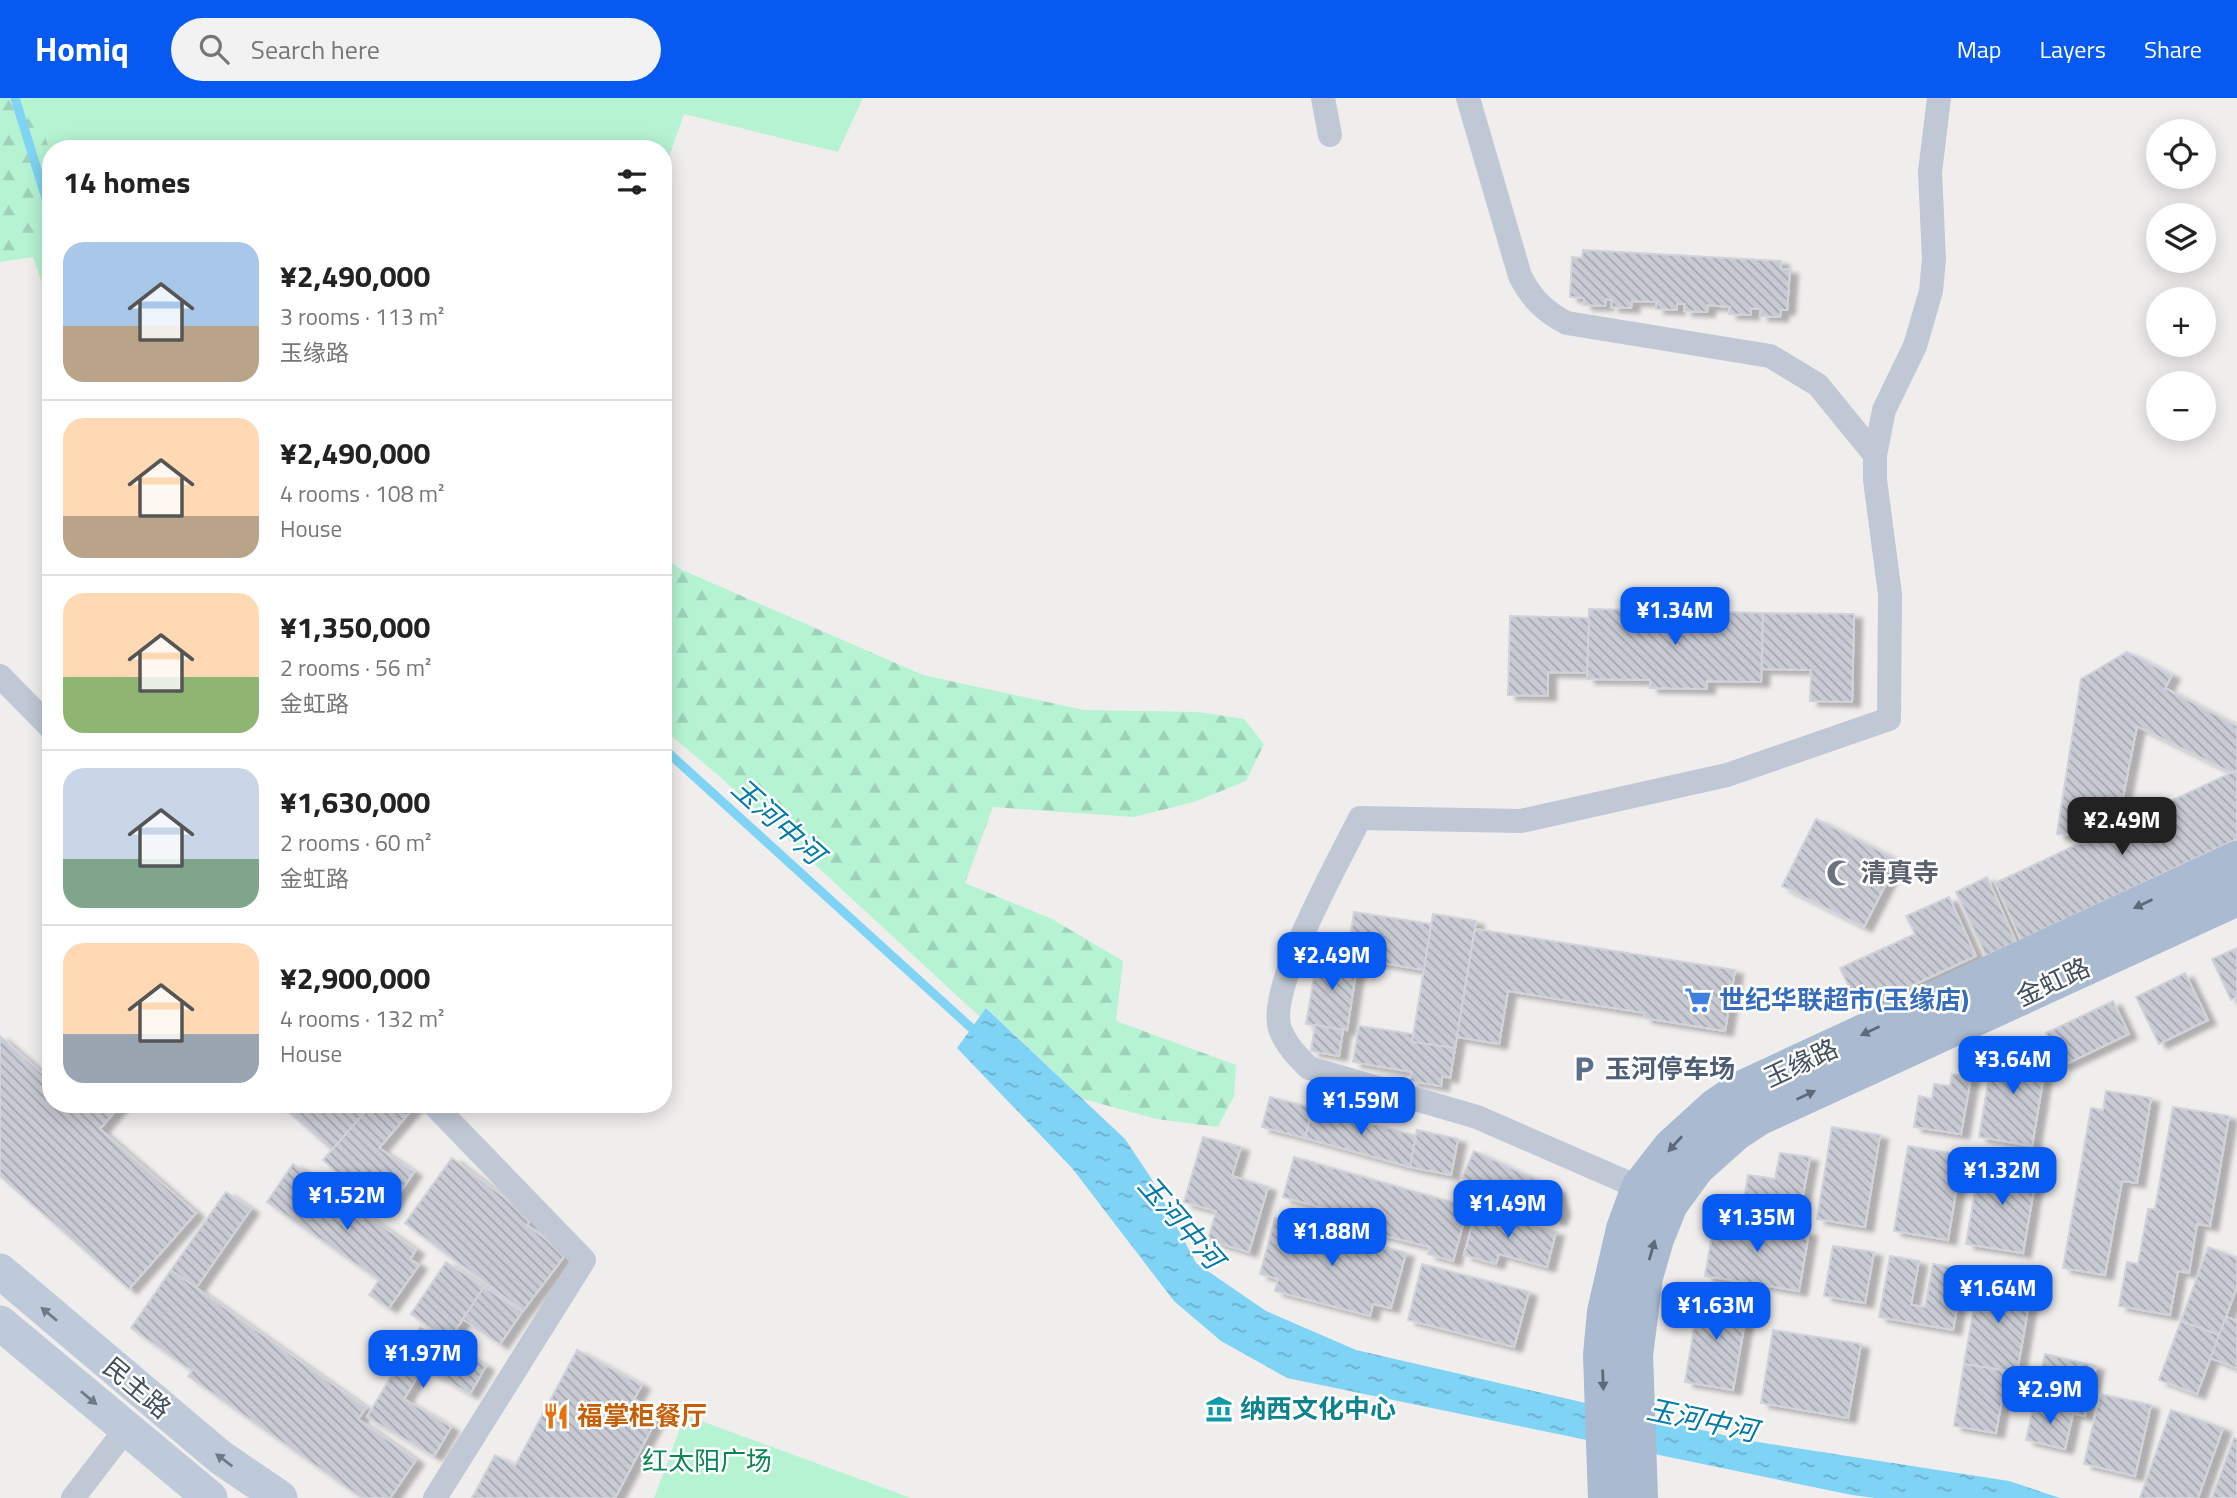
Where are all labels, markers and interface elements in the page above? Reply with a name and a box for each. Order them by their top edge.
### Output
search box [171,18,661,81]
text: Homiq [35,24,129,74]
icon: search [195,30,233,68]
text: Search here [251,30,380,69]
text: Map [1957,31,2002,67]
text: Layers [2040,31,2106,67]
text: Share [2144,31,2202,67]
map controls [2146,119,2216,441]
button: locate [2146,119,2216,189]
text: 14 homes [63,159,190,205]
icon: filters [613,163,651,201]
button: layers [2146,203,2216,273]
text: ¥2,490,000 [280,253,430,299]
icon: home [119,270,203,354]
button: + [2146,287,2216,357]
text: 3 rooms · 113 m² [280,299,444,334]
text: 玉缘路 [280,335,349,370]
button: − [2146,371,2216,441]
text: ¥2,490,000 [280,430,430,476]
icon: home [119,446,203,530]
text: 4 rooms · 108 m² [280,476,444,511]
text: House [280,511,342,546]
pin: ¥1.34M [1618,588,1732,647]
text: ¥1.34M [1636,592,1714,627]
text: ¥1,350,000 [280,604,430,650]
icon: home [119,621,203,705]
text: 2 rooms · 56 m² [280,650,431,685]
text: 金虹路 [280,686,349,721]
water label: 玉河中河 [722,767,838,877]
text: ¥1,630,000 [280,779,430,825]
icon: home [119,796,203,880]
pin: ¥2.49M [2065,798,2179,857]
text: ¥2.49M [2083,802,2161,837]
text: 2 rooms · 60 m² [280,825,431,860]
place label: 清真寺 [1861,853,1939,892]
mosque icon: 清真寺 [1825,858,1855,888]
text: 金虹路 [280,861,349,896]
one-way arrow [2133,898,2153,910]
pin: ¥2.49M [1275,932,1389,992]
text: ¥2.49M [1293,937,1371,972]
street label: 金虹路 [2009,947,2096,1016]
text: ¥2,900,000 [280,955,430,1001]
icon: home [119,971,203,1055]
place label: 世纪华联超市(玉缘店) [1719,980,1969,1019]
supermarket icon: 世纪华联超市(玉缘店) [1683,985,1713,1015]
text: 4 rooms · 132 m² [280,1001,444,1036]
one-way arrow [1860,1025,1880,1037]
street label: 玉缘路 [1757,1028,1844,1097]
text: House [280,1036,342,1071]
pin: ¥3.64M [1956,1037,2070,1096]
text: ¥3.64M [1974,1041,2052,1076]
place label: 玉河停车场 [1605,1049,1735,1088]
parking icon: 玉河停车场 [1569,1054,1599,1084]
pin: ¥1.59M [1304,1077,1418,1137]
text: ¥1.59M [1322,1082,1400,1117]
one-way arrow [1796,1089,1816,1101]
one-way arrow [1667,1135,1683,1153]
pin: ¥1.32M [1945,1148,2059,1207]
text: ¥1.32M [1963,1152,2041,1187]
water label: 玉河中河 [1128,1165,1238,1282]
pin: ¥1.52M [290,1172,404,1232]
text: ¥1.52M [308,1177,386,1212]
pin: ¥1.49M [1451,1180,1565,1240]
text: ¥1.49M [1469,1185,1547,1220]
pin: ¥1.35M [1700,1194,1814,1254]
text: ¥1.35M [1718,1199,1796,1234]
pin: ¥1.88M [1275,1208,1389,1268]
text: ¥1.88M [1293,1213,1371,1248]
one-way arrow [1647,1239,1657,1260]
pin: ¥1.64M [1941,1266,2055,1325]
text: ¥1.64M [1959,1270,2037,1305]
pin: ¥1.63M [1659,1282,1773,1342]
text: ¥1.63M [1677,1287,1755,1322]
one-way arrow [40,1307,57,1322]
pin: ¥1.97M [366,1330,480,1390]
text: ¥1.97M [384,1335,462,1370]
street label: 民主路 [95,1348,180,1428]
pin: ¥2.9M [2001,1366,2099,1426]
one-way arrow [1597,1369,1608,1391]
text: ¥2.9M [2018,1371,2082,1406]
water label: 玉河中河 [1643,1387,1766,1453]
place label: 纳西文化中心 [1240,1389,1396,1428]
one-way arrow [81,1390,98,1405]
museum icon: 纳西文化中心 [1204,1394,1234,1424]
place label: 福掌柜餐厅 [577,1396,707,1435]
restaurant icon: 福掌柜餐厅 [541,1401,571,1431]
park label: 红太阳广场 [642,1441,772,1480]
one-way arrow [215,1452,233,1467]

